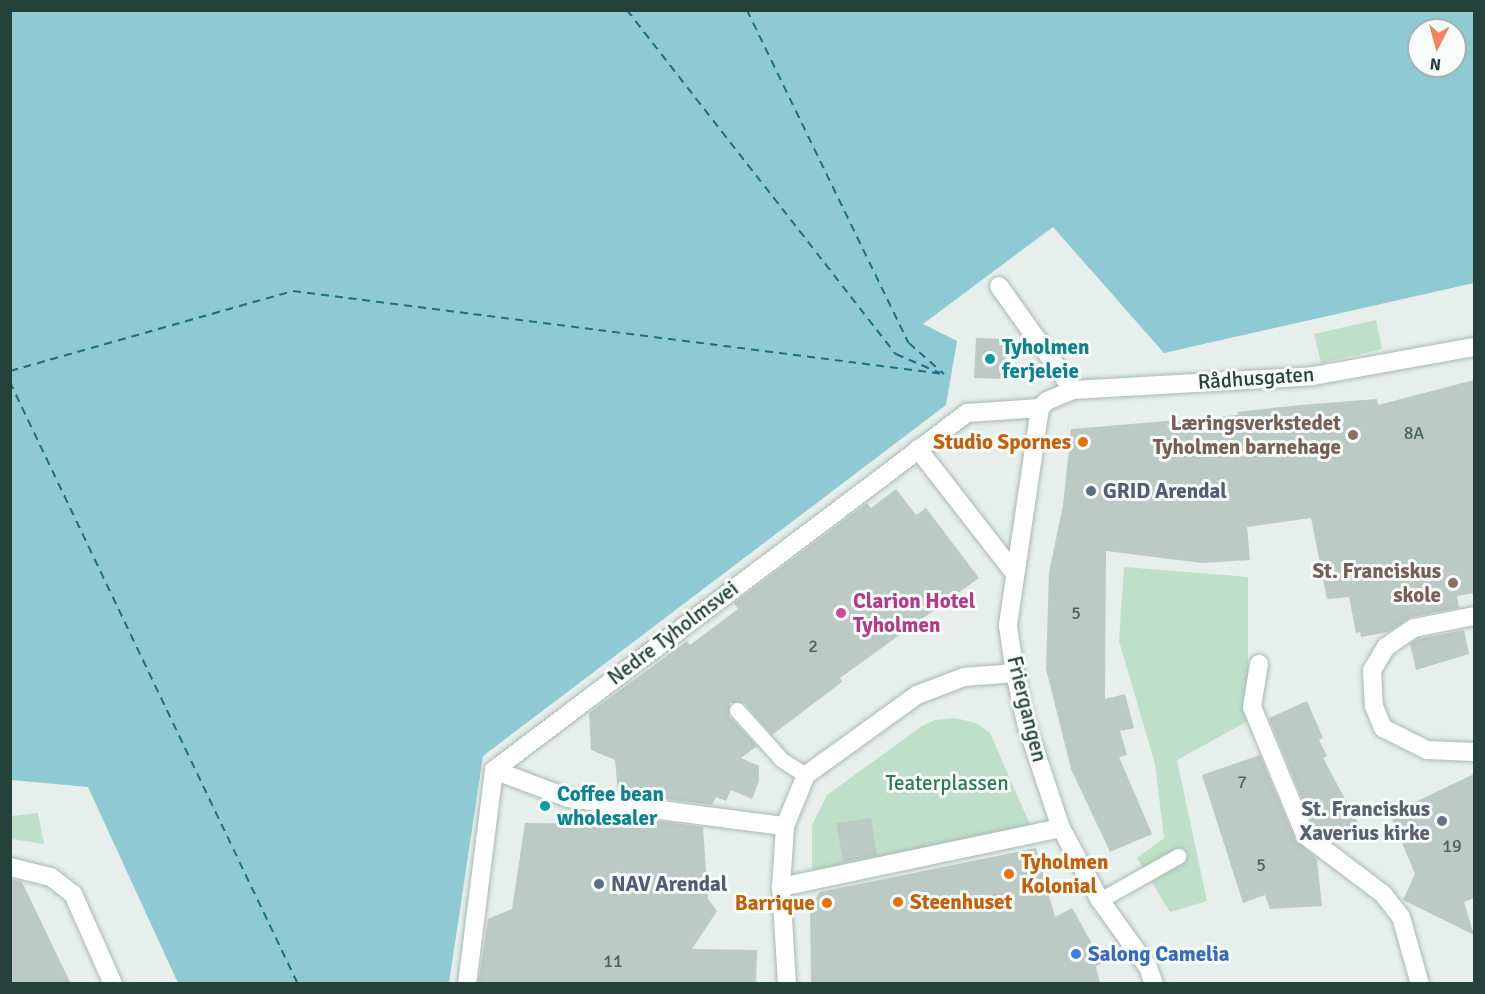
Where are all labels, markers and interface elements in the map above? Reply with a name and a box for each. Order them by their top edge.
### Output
north arrow [1407,18,1467,78]
text: N [1429,53,1442,74]
place label: Tyholmen ferjeleie [1002,334,1089,384]
marker: Tyholmen ferjeleie [983,352,997,366]
street label: Rådhusgaten [1197,361,1315,395]
place label: Læringsverkstedet Tyholmen barnehage [1153,410,1341,460]
house number: 8A [1404,422,1424,444]
marker: Læringsverkstedet Tyholmen barnehage [1346,428,1360,442]
place label: Studio Spornes [933,429,1071,455]
marker: Studio Spornes [1076,435,1090,449]
place label: GRID Arendal [1103,478,1227,504]
marker: GRID Arendal [1084,484,1098,498]
place label: St. Franciskus skole [1312,558,1441,608]
street label: Nedre Tyholmsvei [603,576,743,690]
marker: St. Franciskus skole [1446,576,1460,590]
place label: Clarion Hotel Tyholmen [853,588,975,638]
house number: 5 [1071,602,1081,624]
marker: Clarion Hotel Tyholmen [834,606,848,620]
house number: 2 [808,635,818,657]
street label: Friergangen [1002,653,1052,765]
park label: Teaterplassen [885,770,1009,796]
house number: 7 [1237,771,1247,793]
place label: Coffee bean wholesaler [557,781,664,831]
place label: St. Franciskus Xaverius kirke [1299,796,1430,846]
marker: Coffee bean wholesaler [538,799,552,813]
marker: St. Franciskus Xaverius kirke [1435,814,1449,828]
house number: 19 [1442,835,1462,857]
place label: Tyholmen Kolonial [1021,849,1108,899]
house number: 5 [1256,854,1266,876]
marker: Tyholmen Kolonial [1002,867,1016,881]
place label: NAV Arendal [611,871,727,897]
marker: NAV Arendal [592,877,606,891]
place label: Steenhuset [910,889,1012,915]
place label: Barrique [735,890,815,916]
marker: Steenhuset [891,895,905,909]
marker: Barrique [820,896,834,910]
place label: Salong Camelia [1088,941,1229,967]
marker: Salong Camelia [1069,947,1083,961]
house number: 11 [603,950,623,972]

